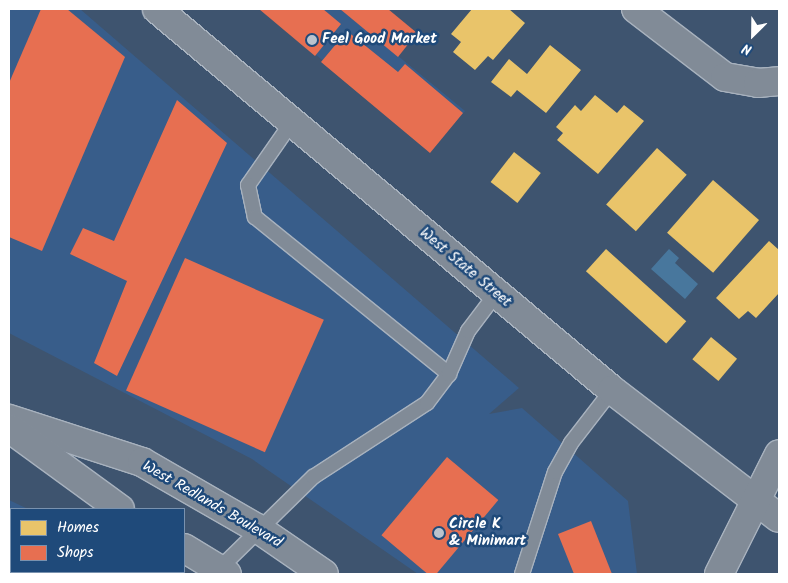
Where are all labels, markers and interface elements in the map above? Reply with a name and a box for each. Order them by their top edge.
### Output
north arrow [728,10,778,60]
place label: Feel Good Market [322,31,437,49]
marker: Feel Good Market [306,34,318,46]
text: N [739,37,756,61]
street label: West State Street [416,224,514,312]
street label: West Redlands Boulevard [139,458,285,552]
legend [10,508,185,573]
place label: Circle K & Minimart [449,515,526,550]
text: Homes [57,516,99,540]
marker: Circle K & Minimart [433,527,445,539]
text: Shops [57,541,93,565]

